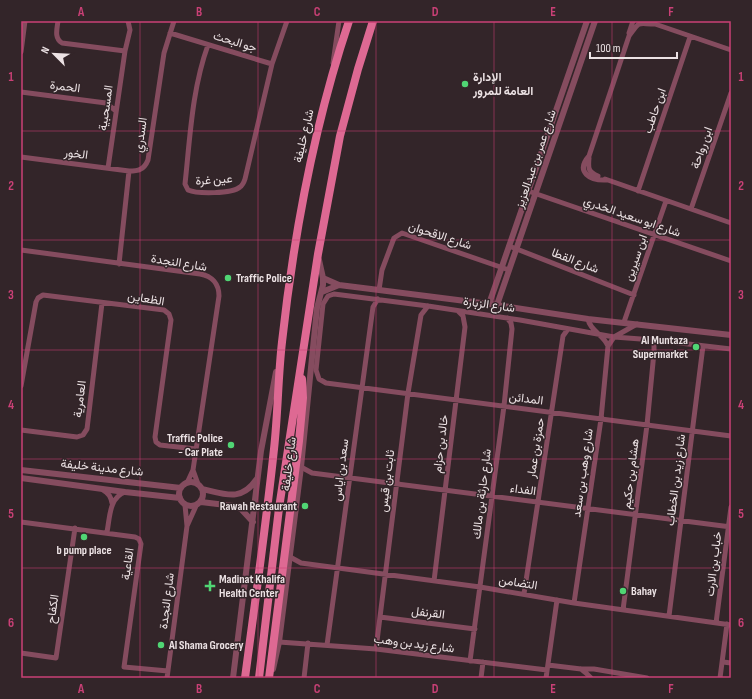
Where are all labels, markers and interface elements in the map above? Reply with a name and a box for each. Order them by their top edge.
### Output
text: A [77,4,85,20]
text: B [196,4,202,20]
text: C [314,4,321,20]
text: D [432,4,439,20]
text: E [550,4,556,20]
text: F [668,4,674,20]
street label: جو البحث [211,28,259,56]
north arrow [34,34,74,74]
scale bar [590,34,677,60]
text: 100 m [596,41,621,56]
text: N [38,45,53,55]
text: 1 [8,69,14,85]
text: 1 [738,69,744,85]
place label: الإدارة العامة للمرور [472,70,533,99]
street label: الحمرة [49,78,81,96]
marker: الإدارة العامة للمرور [460,79,470,89]
street label: المسحبية [95,84,117,132]
street label: ابن حاطب [640,86,670,136]
street label: شارع خليفة [291,108,318,164]
street label: شارع عمر بن عبدالعزيز [512,108,561,211]
street label: السدري [131,116,153,154]
street label: ابن رواحة [688,125,716,171]
street label: الخور [62,145,89,163]
street label: عين غرة [195,171,233,189]
text: 2 [8,178,14,194]
text: 2 [738,178,744,194]
street label: شارع ابو سعيد الخدري [581,193,683,243]
street label: شارع الاقحوان [406,219,473,254]
street label: ابن سيرين [621,233,651,283]
street label: شارع القطا [549,245,601,278]
street label: شارع النجدة [150,251,208,276]
place label: Traffic Police [236,271,292,286]
marker: Traffic Police [223,273,233,283]
text: 3 [8,287,14,303]
text: 3 [738,287,744,303]
street label: الظعاين [126,289,166,309]
street label: شارع الزبارة [462,294,516,317]
place label: Al Muntaza Supermarket [633,333,688,362]
marker: Al Muntaza Supermarket [691,342,701,352]
street label: العامرية [70,380,90,418]
street label: المدائن [508,389,544,409]
text: 4 [8,397,14,413]
text: 4 [738,397,744,413]
street label: خالد بن حزام [430,414,452,474]
street label: حمزة بن عمار [524,417,548,480]
street label: شارع وهب بن سعد [569,428,598,519]
place label: Traffic Police - Car Plate [167,431,223,460]
street label: شارع زيد بن الخطاب [663,433,690,527]
street label: شارع خليفة [278,436,301,492]
street label: سعد بن اياس [330,438,352,502]
street label: هشام بن حكيم [619,438,643,510]
marker: Traffic Police - Car Plate [226,440,236,450]
street label: شارع حارثة بن مالك [469,448,496,540]
street label: ثابت بن قيس [376,449,398,513]
street label: شارع مدينة خليفة [60,456,144,481]
street label: الفداء [509,481,537,499]
place label: Rawah Restaurant [220,499,297,514]
marker: Rawah Restaurant [300,501,310,511]
text: 5 [8,506,14,522]
text: 5 [738,506,744,522]
street label: خباب بن الارت [703,531,725,597]
marker: b pump place [79,532,89,542]
place label: b pump place [56,543,112,558]
street label: القاعية [118,547,138,581]
street label: شارع النجدة [156,572,179,630]
place label: Madinat Khalifa Health Center [219,572,285,601]
street label: التضامن [498,573,538,593]
marker: Madinat Khalifa Health Center [204,580,216,592]
place label: Bahay [631,584,657,599]
marker: Bahay [618,586,628,596]
street label: الكفاح [44,593,63,625]
street label: القرنفل [410,604,446,622]
text: 6 [8,615,14,631]
text: 6 [738,615,744,631]
street label: شارع زيد بن وهب [373,632,455,657]
place label: Al Shama Grocery [168,638,244,653]
marker: Al Shama Grocery [156,640,166,650]
text: A [77,681,85,697]
text: B [196,681,202,697]
text: C [314,681,321,697]
text: D [432,681,439,697]
text: E [550,681,556,697]
text: F [668,681,674,697]

